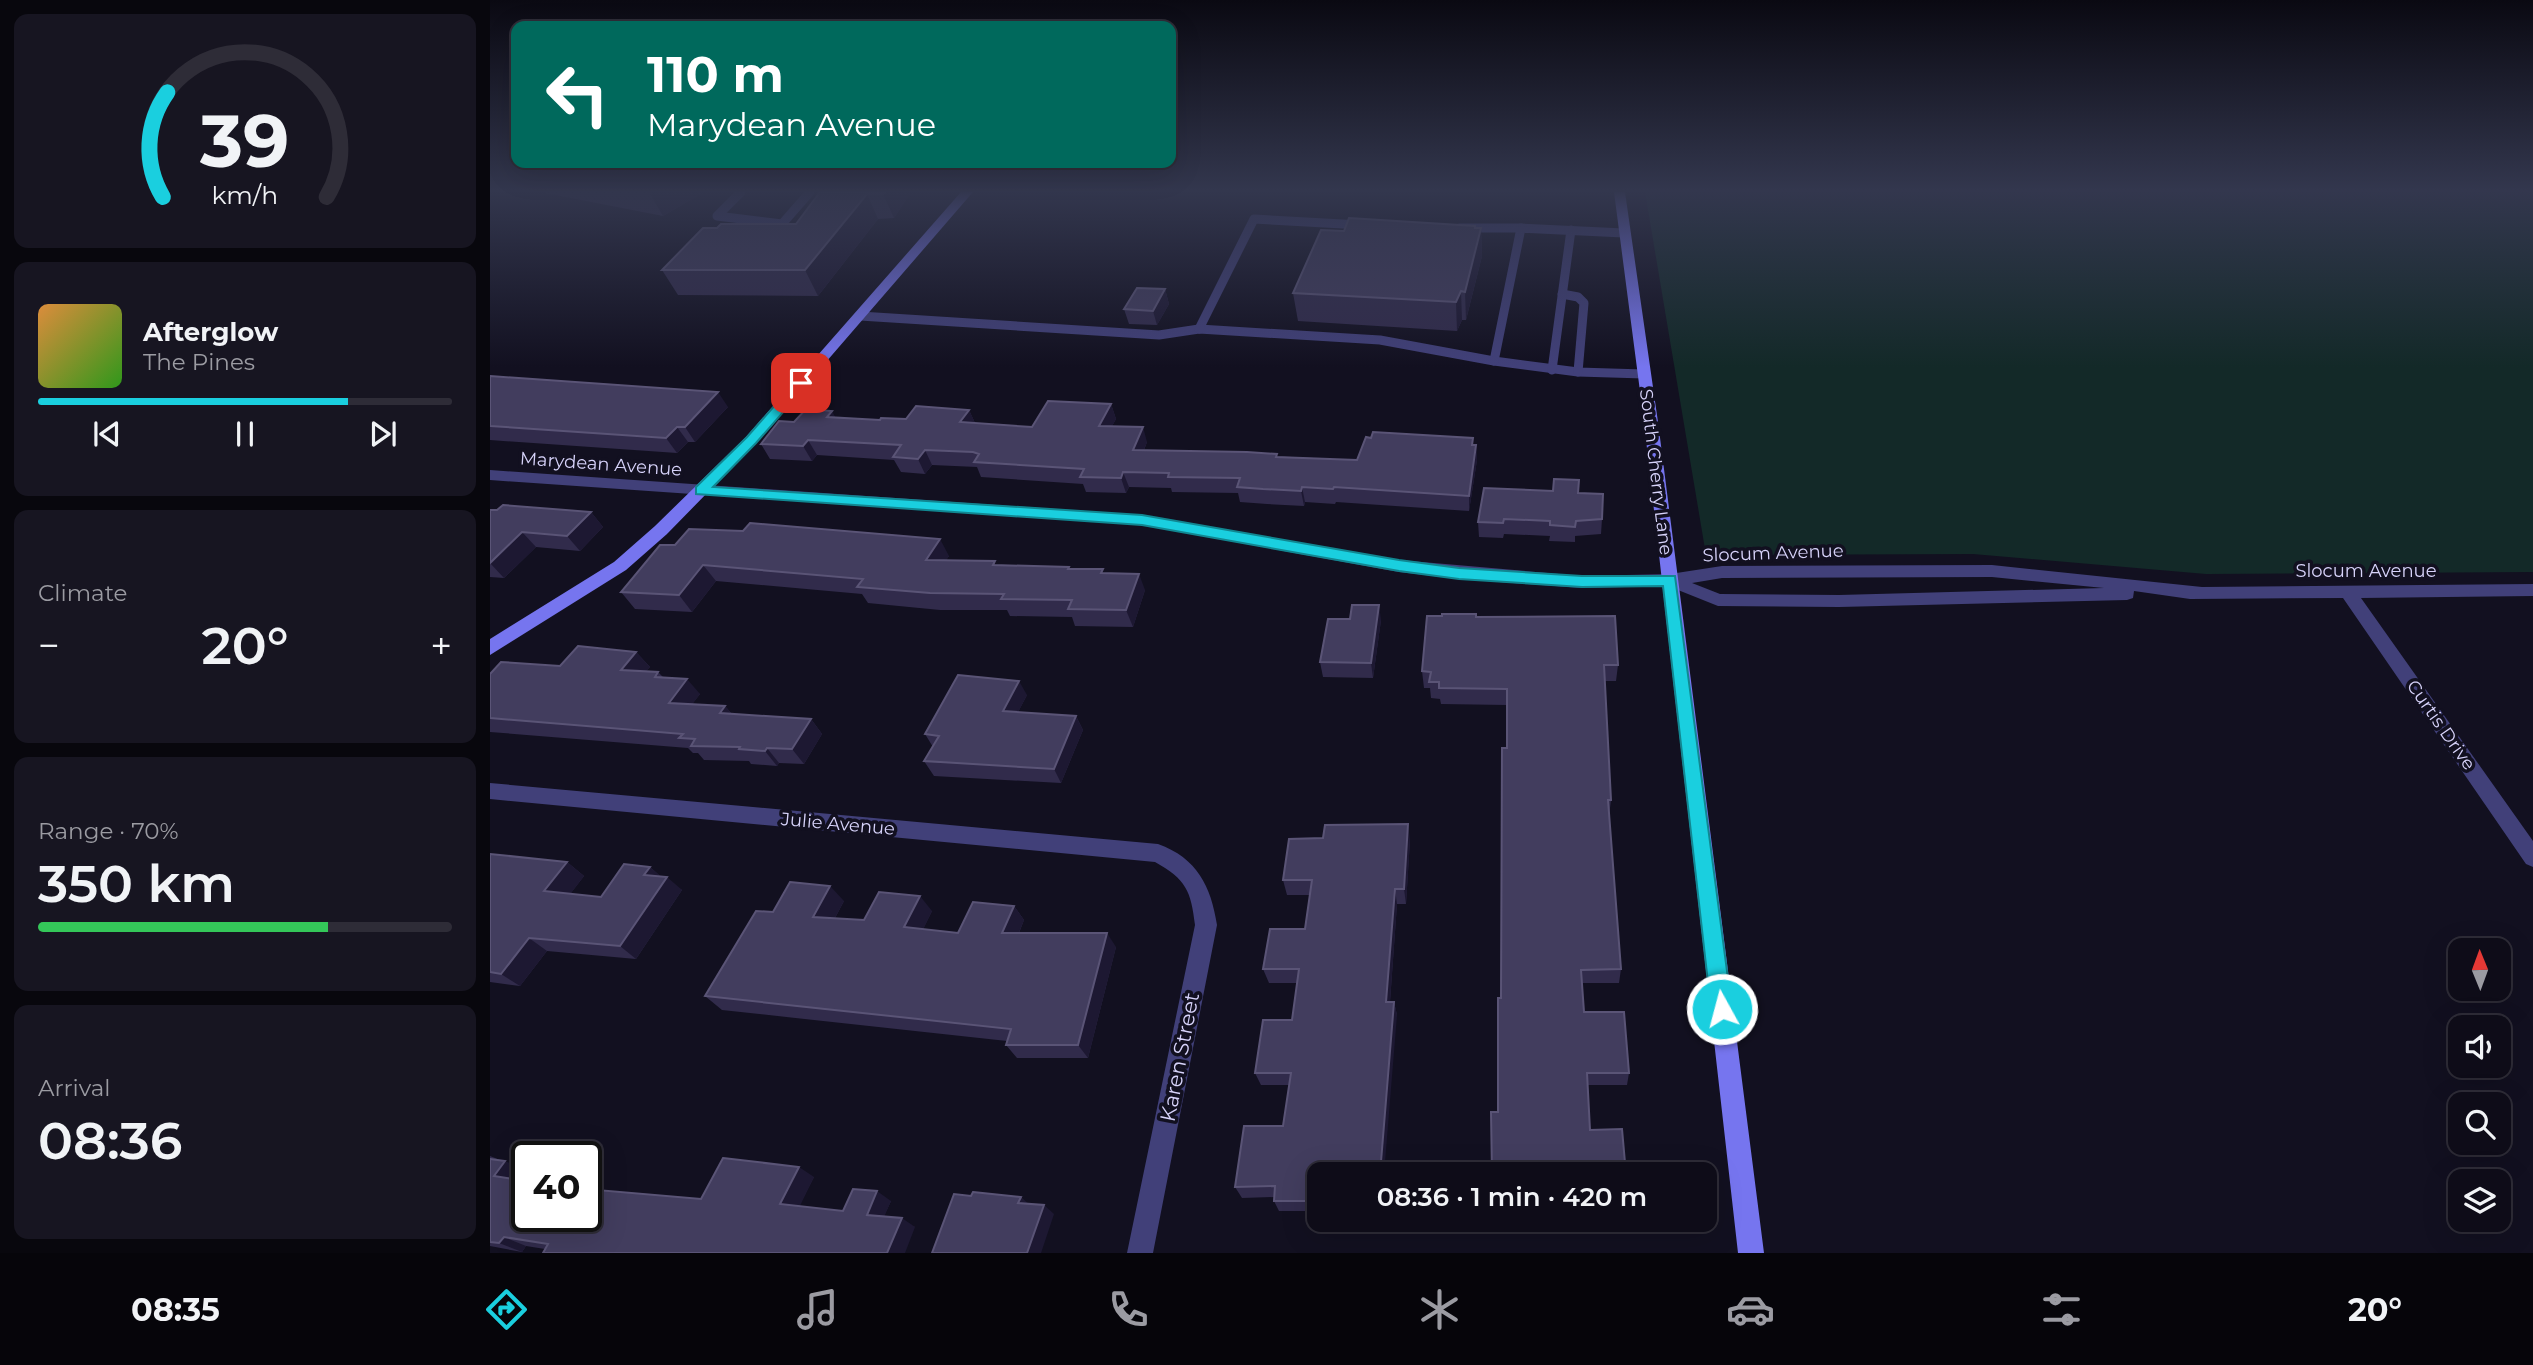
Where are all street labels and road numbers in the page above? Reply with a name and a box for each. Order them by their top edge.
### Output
street label: South Cherry Lane [1635,388,1677,557]
street label: Marydean Avenue [519,447,683,481]
street label: Slocum Avenue [1702,540,1844,566]
street label: Slocum Avenue [2295,560,2437,582]
street label: Curtis Drive [2402,676,2480,774]
street label: Julie Avenue [779,808,896,840]
street label: Karen Street [1155,990,1204,1124]

